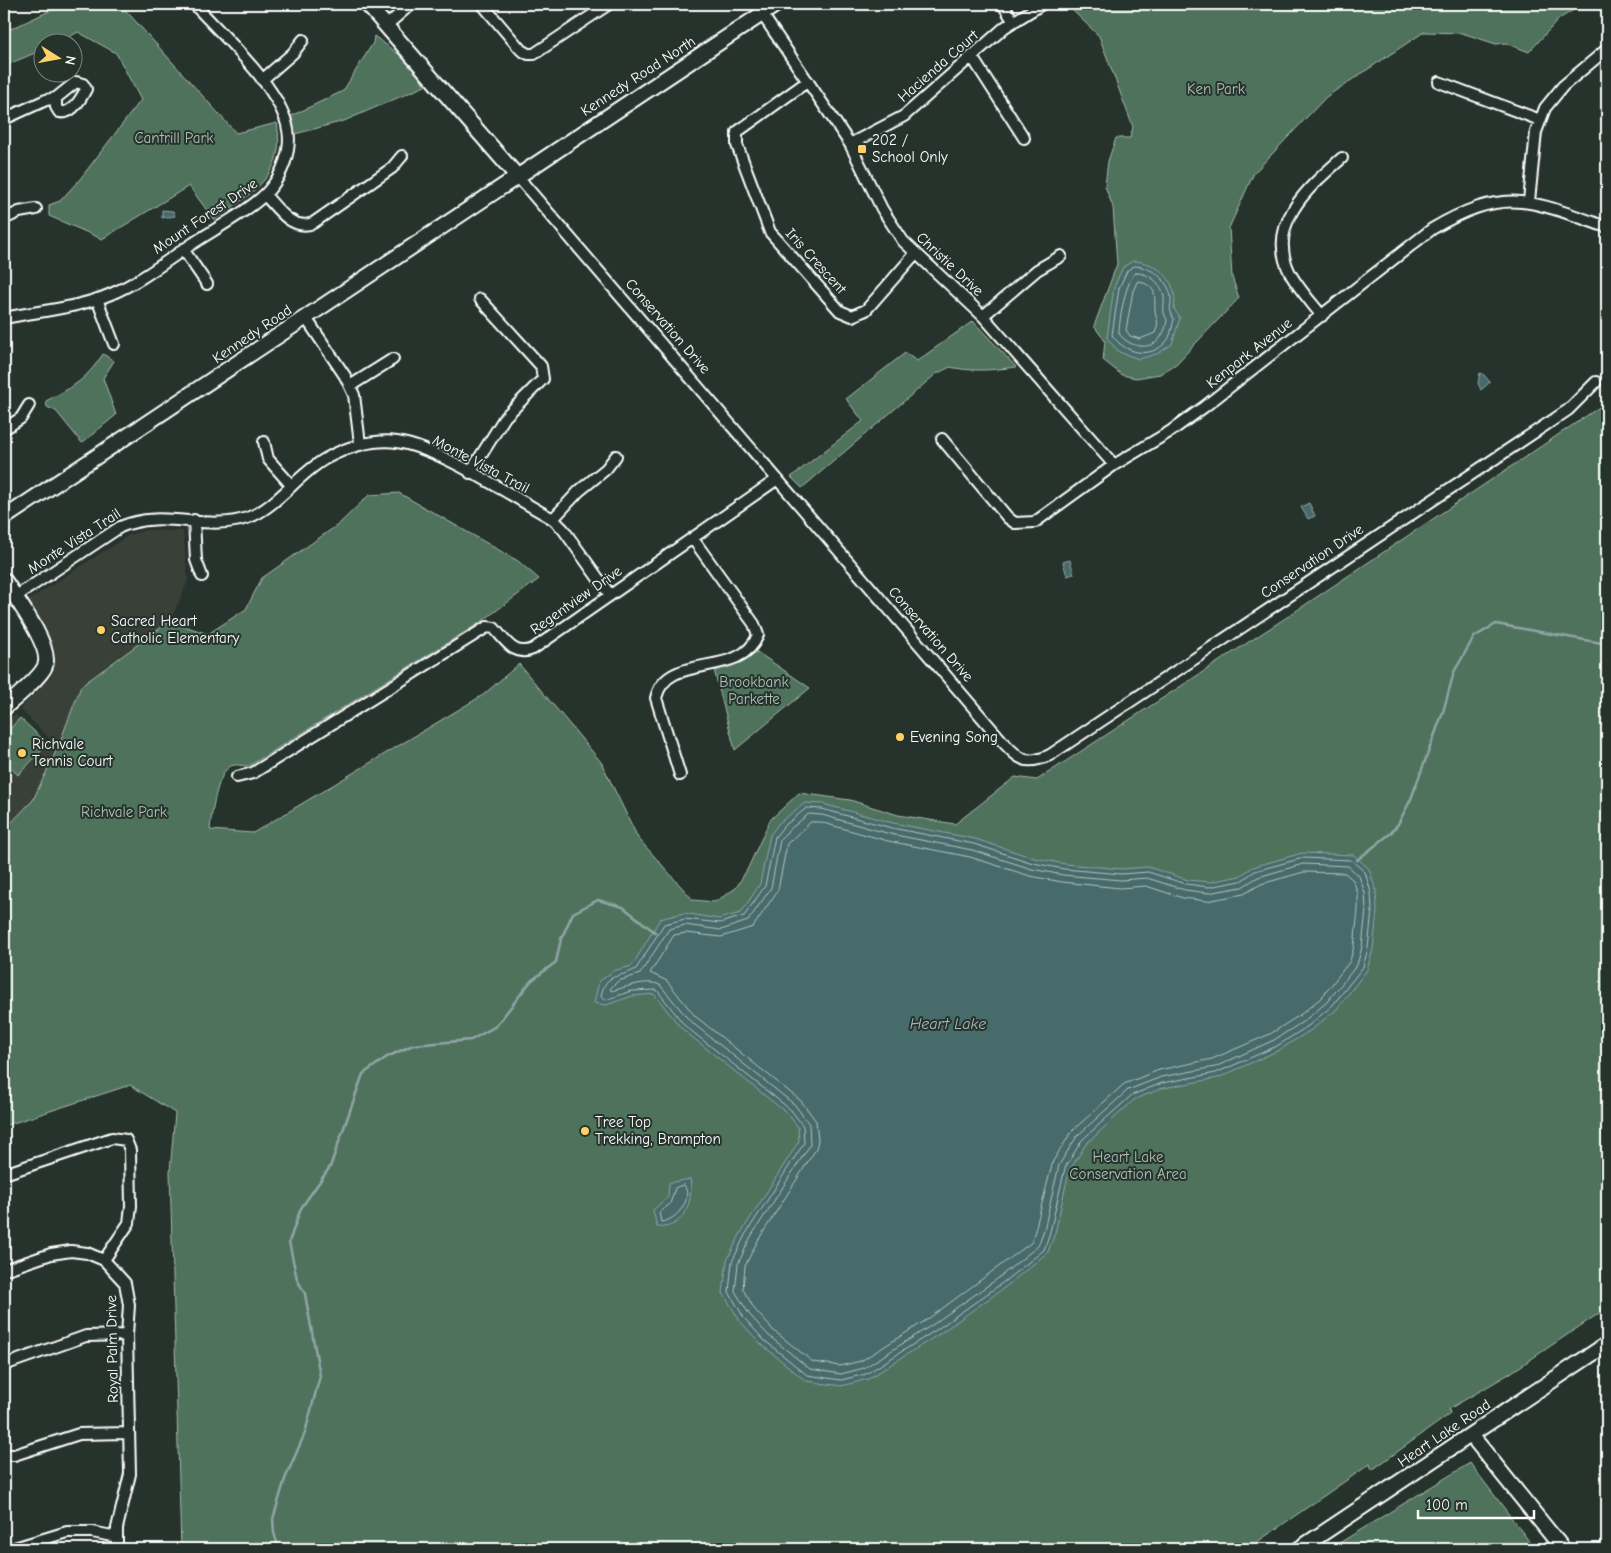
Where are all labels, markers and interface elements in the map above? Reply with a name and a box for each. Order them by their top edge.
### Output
street label: Hacienda Court [894,26,982,106]
north arrow [32,32,82,82]
street label: Kennedy Road North [577,32,699,120]
text: N [61,54,79,66]
park label: Ken Park [1187,80,1246,98]
park label: Cantrill Park [134,129,214,147]
place label: 202 / School Only [872,131,948,166]
marker: 202 / School Only [856,143,868,155]
street label: Mount Forest Drive [149,174,261,258]
street label: Iris Crescent [782,224,851,298]
street label: Christie Drive [913,228,988,300]
street label: Conservation Drive [622,275,714,378]
street label: Kennedy Road [209,301,295,367]
street label: Kenpark Avenue [1203,314,1296,392]
street label: Monte Vista Trail [429,431,533,497]
street label: Monte Vista Trail [24,504,124,578]
street label: Conservation Drive [1257,520,1367,602]
street label: Regentview Drive [527,561,626,638]
street label: Conservation Drive [885,583,977,686]
place label: Sacred Heart Catholic Elementary [111,612,240,647]
marker: Sacred Heart Catholic Elementary [95,624,107,636]
park label: Brookbank Parkette [719,673,789,708]
place label: Evening Song [910,728,998,746]
marker: Evening Song [894,731,906,743]
place label: Richvale Tennis Court [32,735,113,770]
marker: Richvale Tennis Court [16,747,28,759]
park label: Richvale Park [81,803,168,821]
water label: Heart Lake [910,1015,986,1033]
place label: Tree Top Trekking, Brampton [595,1113,721,1148]
marker: Tree Top Trekking, Brampton [579,1125,591,1137]
park label: Heart Lake Conservation Area [1069,1148,1187,1183]
street label: Royal Palm Drive [102,1295,122,1403]
street label: Heart Lake Road [1394,1395,1494,1471]
scale bar [1418,1488,1535,1520]
text: 100 m [1426,1496,1468,1514]

